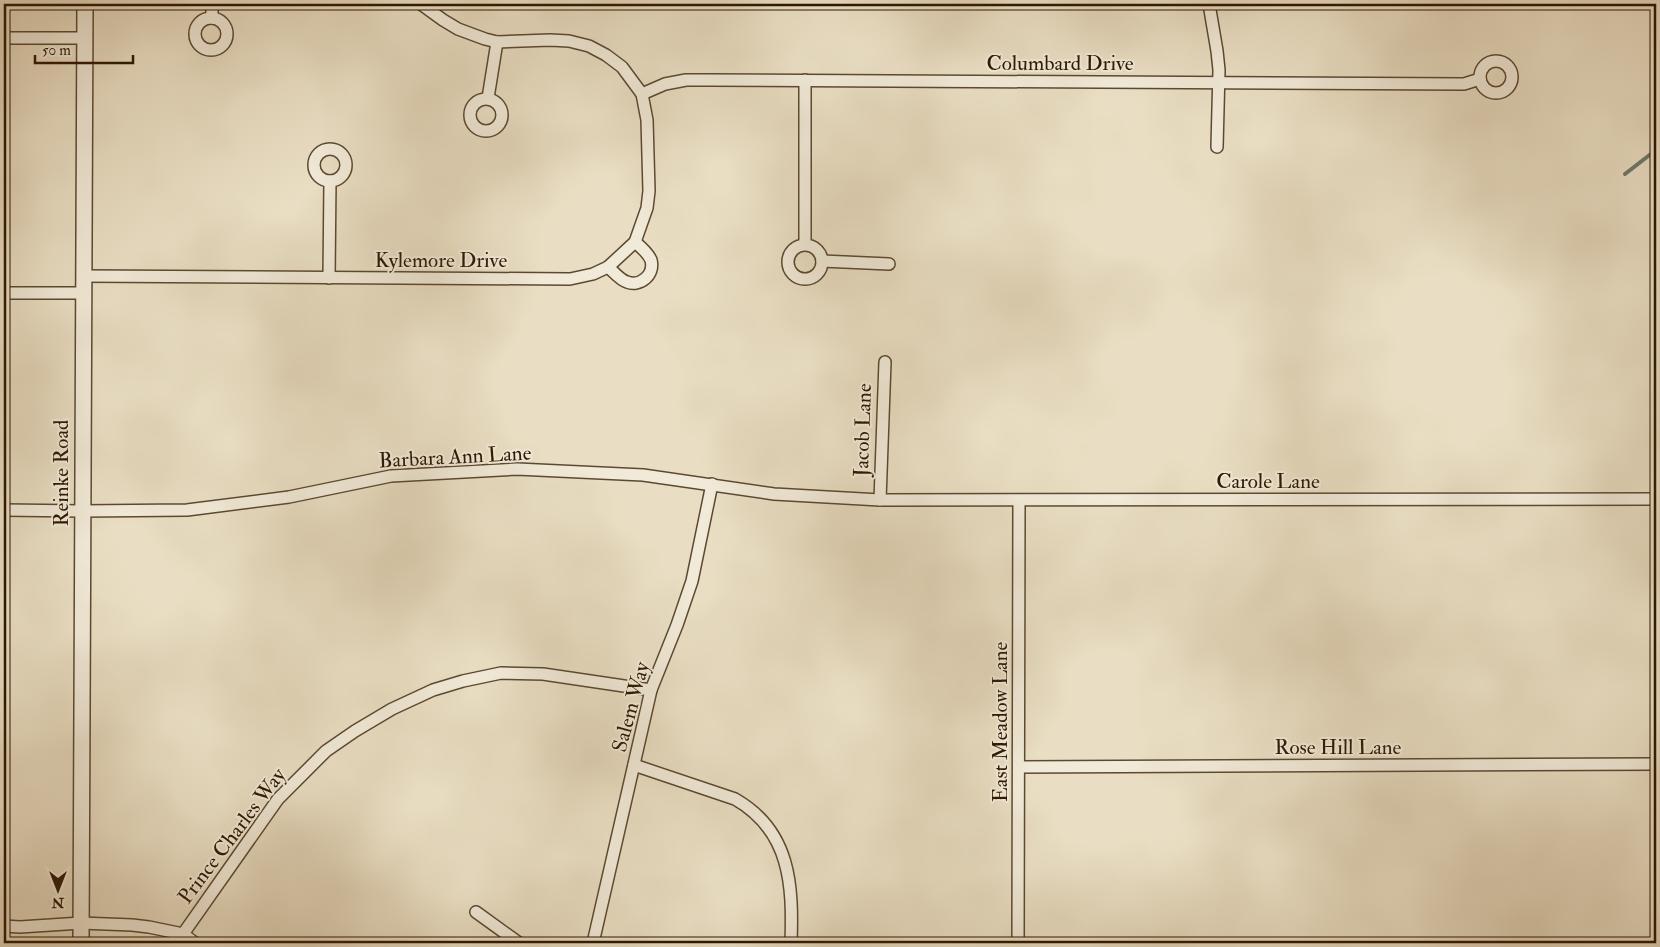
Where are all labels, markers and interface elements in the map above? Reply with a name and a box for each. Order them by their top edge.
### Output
scale bar [35,32,132,64]
text: 50 m [42,41,71,60]
street label: Columbard Drive [986,50,1134,77]
street label: Kylemore Drive [375,247,507,274]
street label: Jacob Lane [848,383,878,478]
street label: Reinke Road [48,419,75,526]
street label: Barbara Ann Lane [378,440,532,474]
street label: Carole Lane [1216,468,1320,495]
street label: East Meadow Lane [987,641,1014,802]
street label: Salem Way [606,658,656,755]
street label: Rose Hill Lane [1275,734,1402,761]
street label: Prince Charles Way [172,762,292,909]
north arrow [32,864,82,914]
text: N [51,894,65,911]

